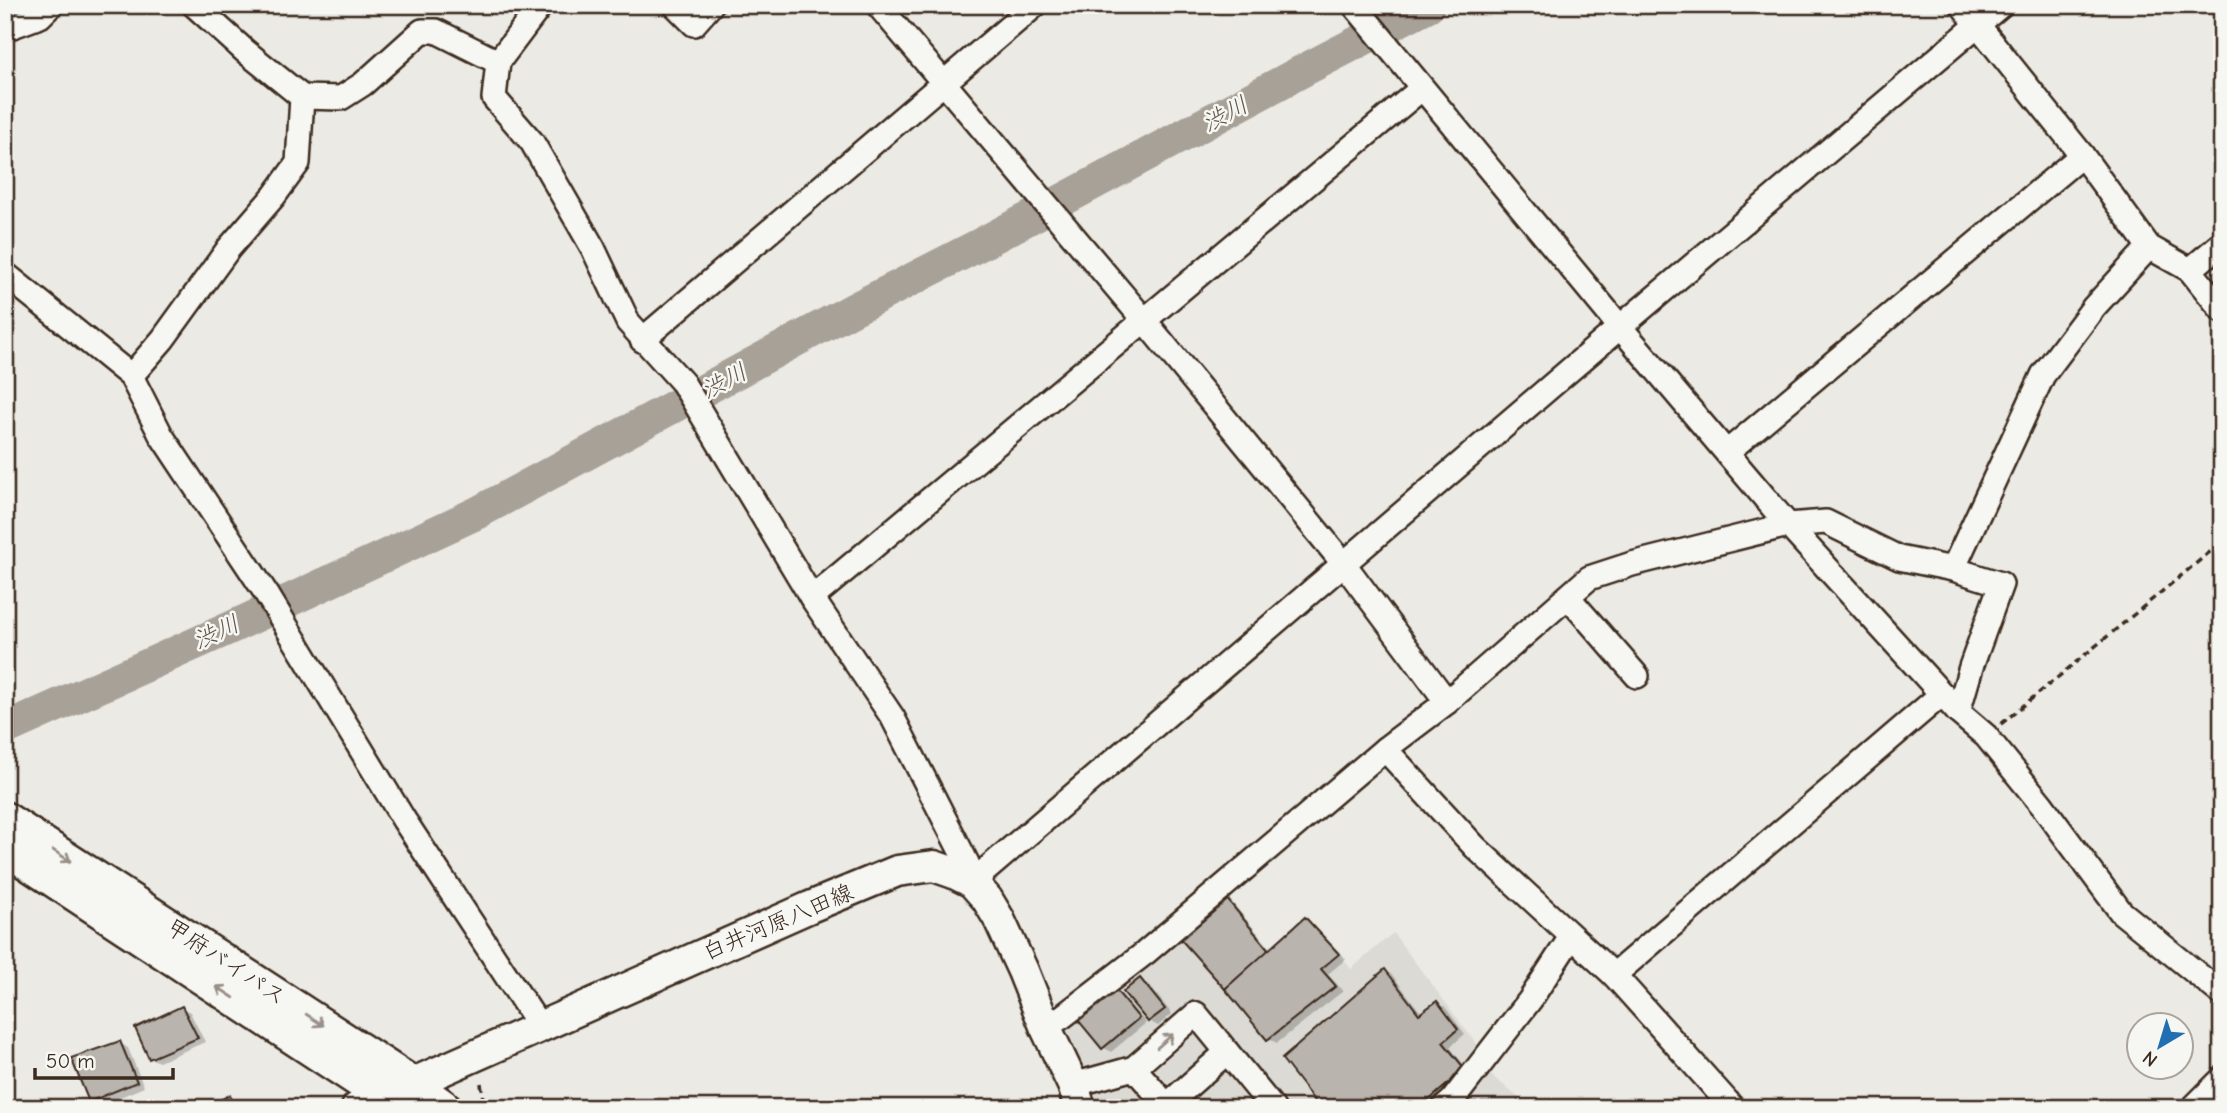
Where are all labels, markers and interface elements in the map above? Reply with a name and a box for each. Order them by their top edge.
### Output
water label: 渋川 [1197,90,1253,138]
water label: 渋川 [696,357,752,405]
water label: 渋川 [188,609,244,655]
one-way arrow [52,850,72,864]
street label: 白井河原八田線 [699,878,857,966]
street label: 甲府バイパス [161,913,291,1011]
one-way arrow [216,984,236,998]
north arrow [2126,1012,2196,1082]
one-way arrow [304,1014,324,1028]
one-way arrow [1155,1033,1173,1049]
scale bar [35,1036,173,1080]
text: N [2138,1046,2162,1071]
text: 50 m [46,1049,95,1073]

